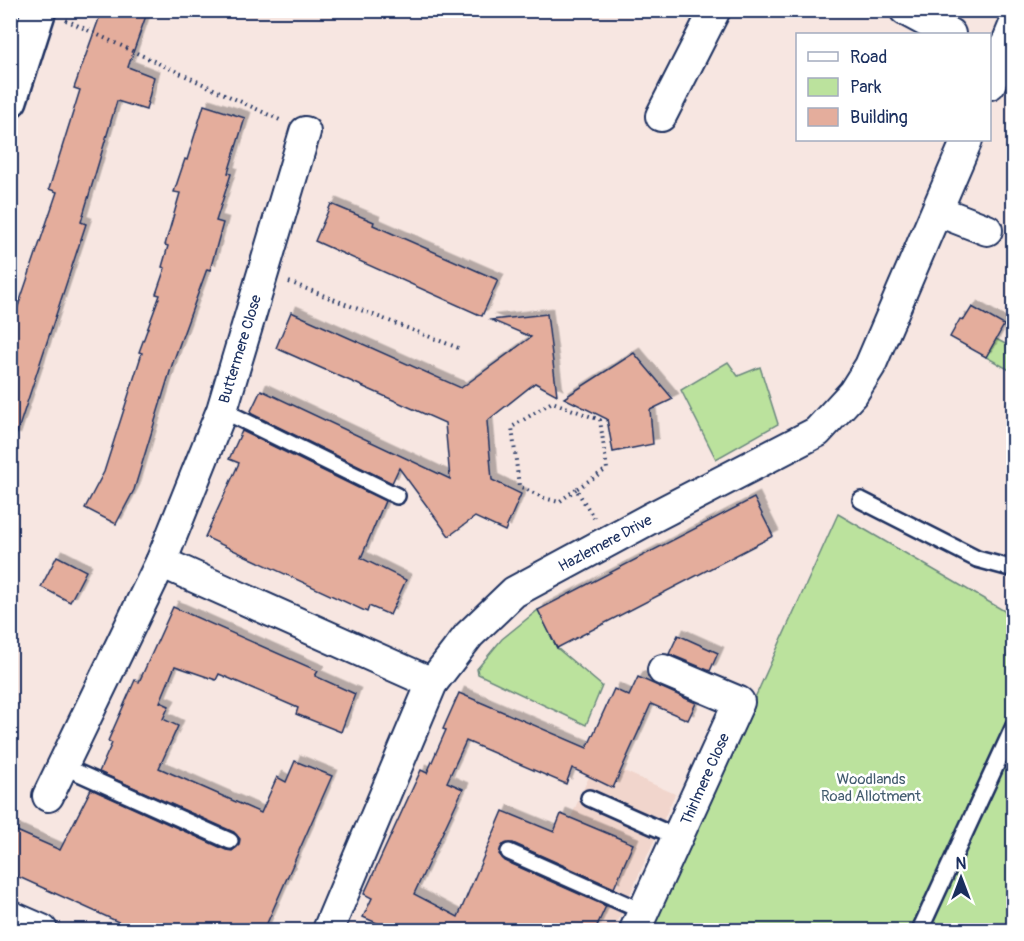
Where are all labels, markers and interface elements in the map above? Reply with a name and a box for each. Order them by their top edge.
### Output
legend [796,33,991,141]
text: Road [850,46,887,69]
text: Park [850,76,882,99]
text: Building [850,106,908,129]
street label: Buttermere Close [215,292,266,406]
street label: Hazlemere Drive [555,510,656,576]
street label: Thirlmere Close [677,730,734,828]
park label: Woodlands Road Allotment [821,770,922,806]
north arrow [931,848,991,908]
text: N [956,854,967,874]

